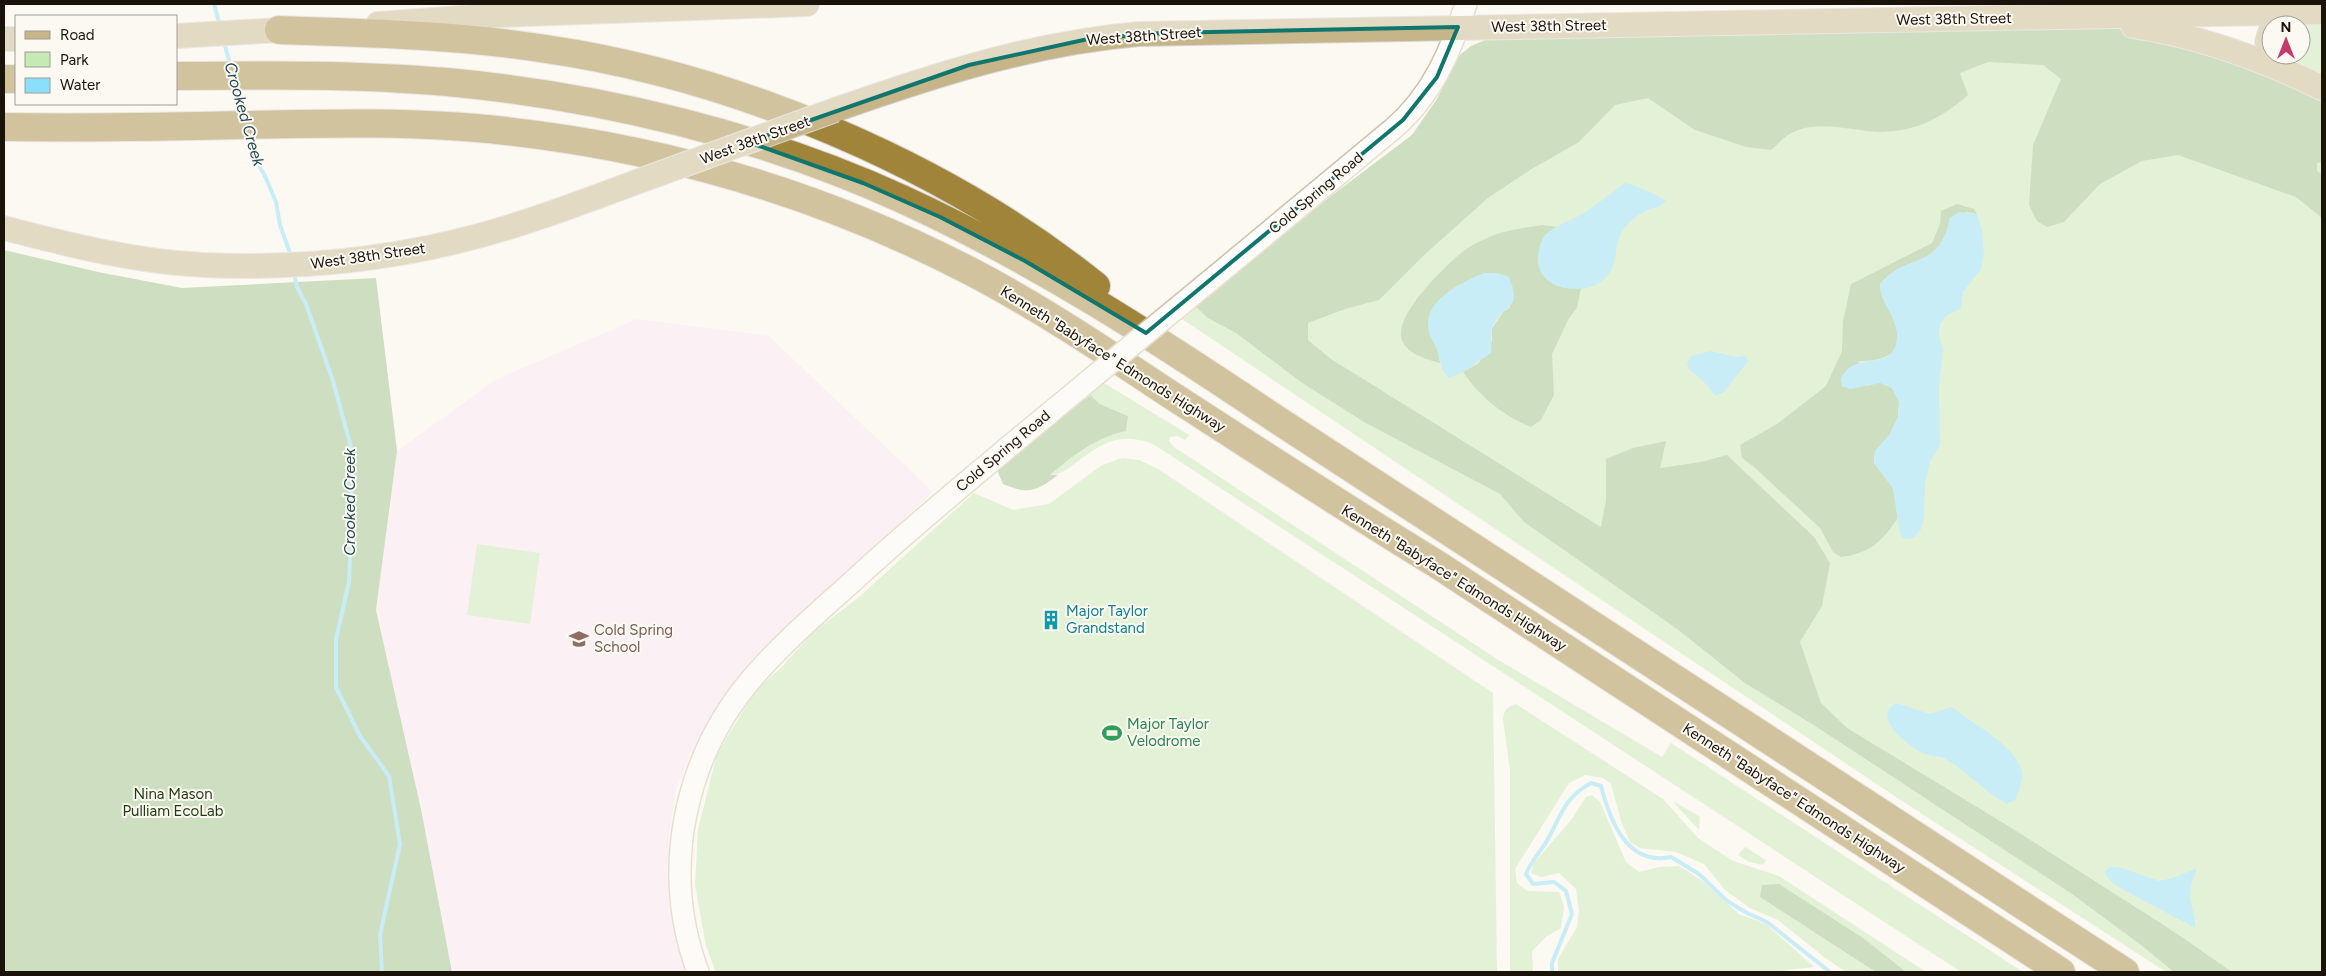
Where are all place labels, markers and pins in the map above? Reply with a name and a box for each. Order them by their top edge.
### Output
place label: Major Taylor Grandstand [1066,602,1148,637]
building icon: Major Taylor Grandstand [1040,609,1062,631]
place label: Cold Spring School [594,621,673,656]
school or university icon: Cold Spring School [568,628,590,650]
place label: Major Taylor Velodrome [1127,715,1209,750]
sports icon: Major Taylor Velodrome [1101,722,1123,744]

